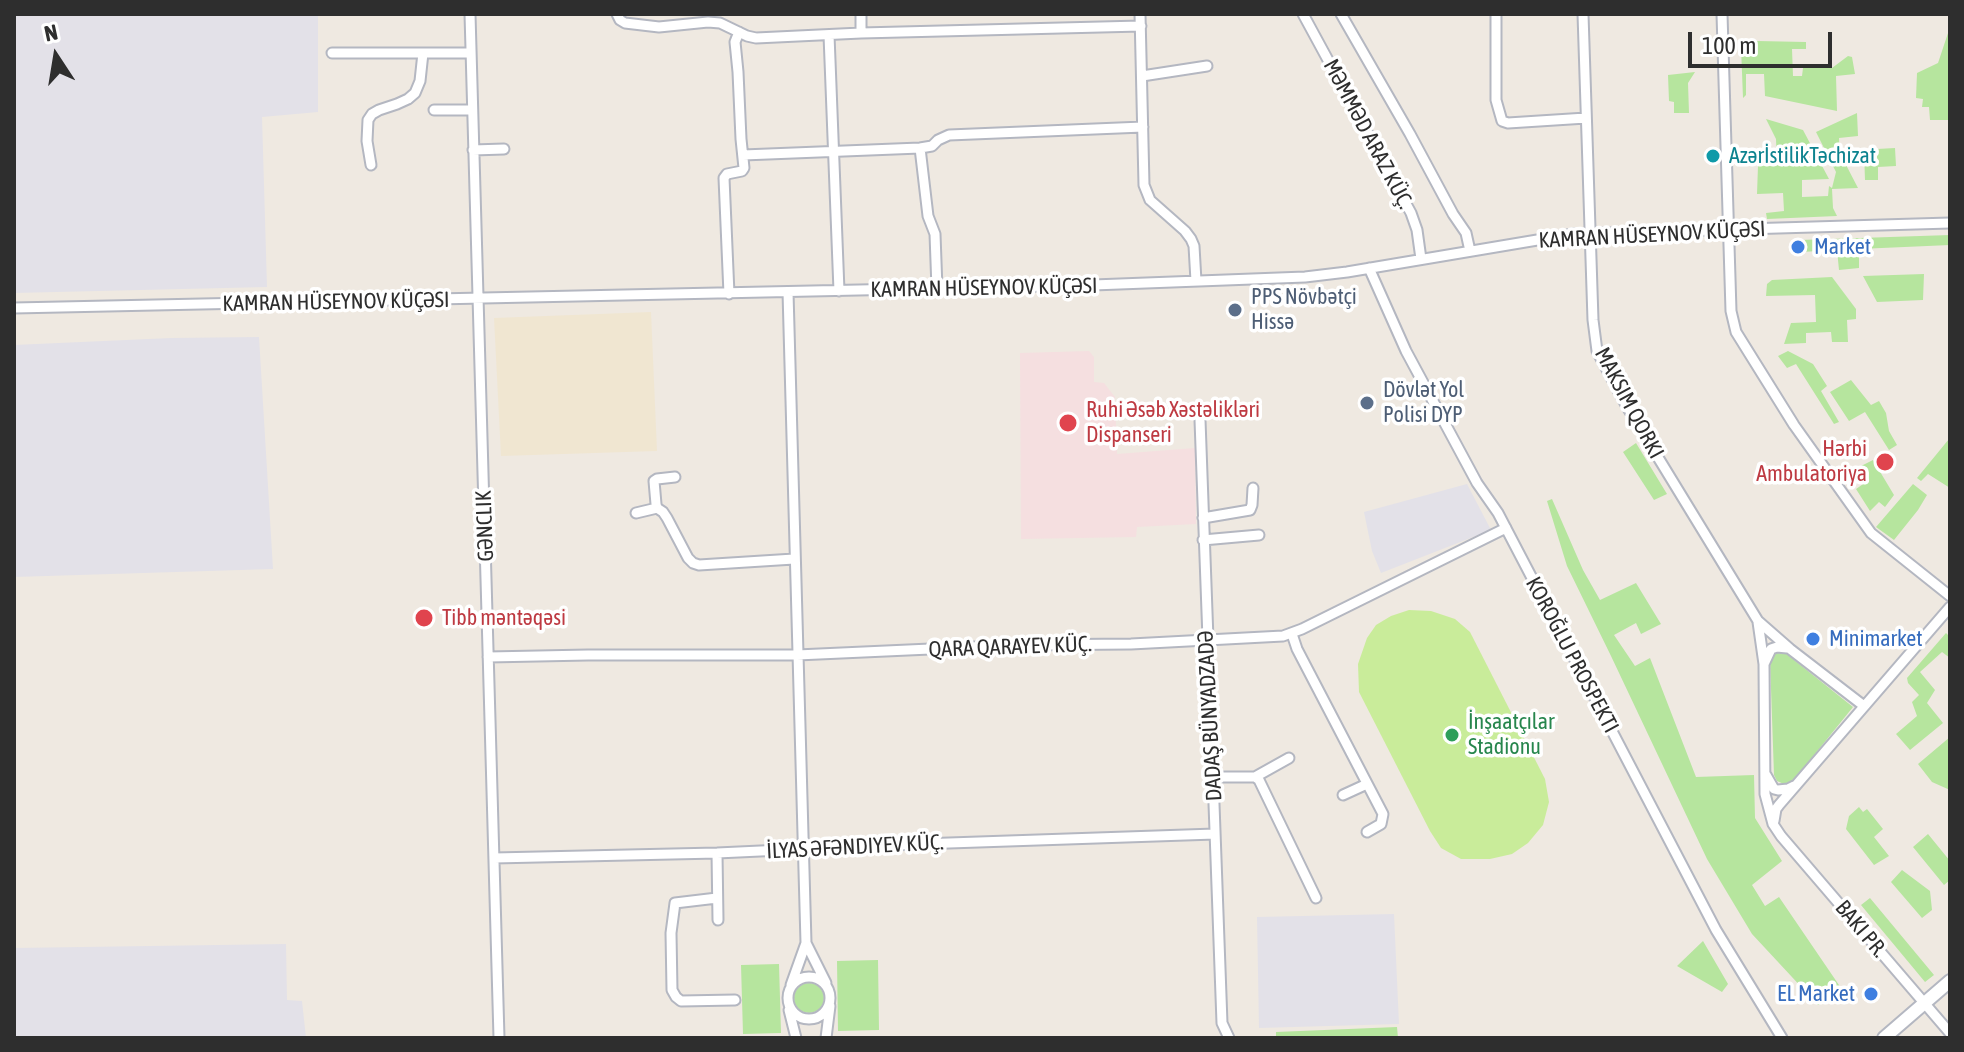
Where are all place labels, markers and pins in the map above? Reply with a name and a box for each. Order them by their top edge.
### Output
place label: AzərİstilikTəchizat [1729,143,1876,169]
marker: AzərİstilikTəchizat [1704,147,1722,165]
place label: Market [1814,234,1871,260]
marker: Market [1789,238,1807,256]
place label: PPS Növbətçi Hissə [1251,284,1357,336]
marker: PPS Növbətçi Hissə [1226,301,1244,319]
place label: Dövlət Yol Polisi DYP [1383,377,1464,428]
marker: Dövlət Yol Polisi DYP [1358,394,1376,412]
place label: Ruhi Əsəb Xəstəlikləri Dispanseri [1086,397,1260,448]
marker: Ruhi Əsəb Xəstəlikləri Dispanseri [1057,412,1079,434]
place label: Hərbi Ambulatoriya [1756,436,1867,488]
marker: Hərbi Ambulatoriya [1874,451,1896,473]
place label: Tibb məntəqəsi [442,605,566,631]
marker: Tibb məntəqəsi [413,607,435,629]
place label: Minimarket [1829,626,1923,652]
marker: Minimarket [1804,630,1822,648]
place label: İnşaatçılar Stadionu [1468,709,1554,760]
marker: İnşaatçılar Stadionu [1443,726,1461,744]
place label: EL Market [1777,981,1855,1007]
marker: EL Market [1862,985,1880,1003]

